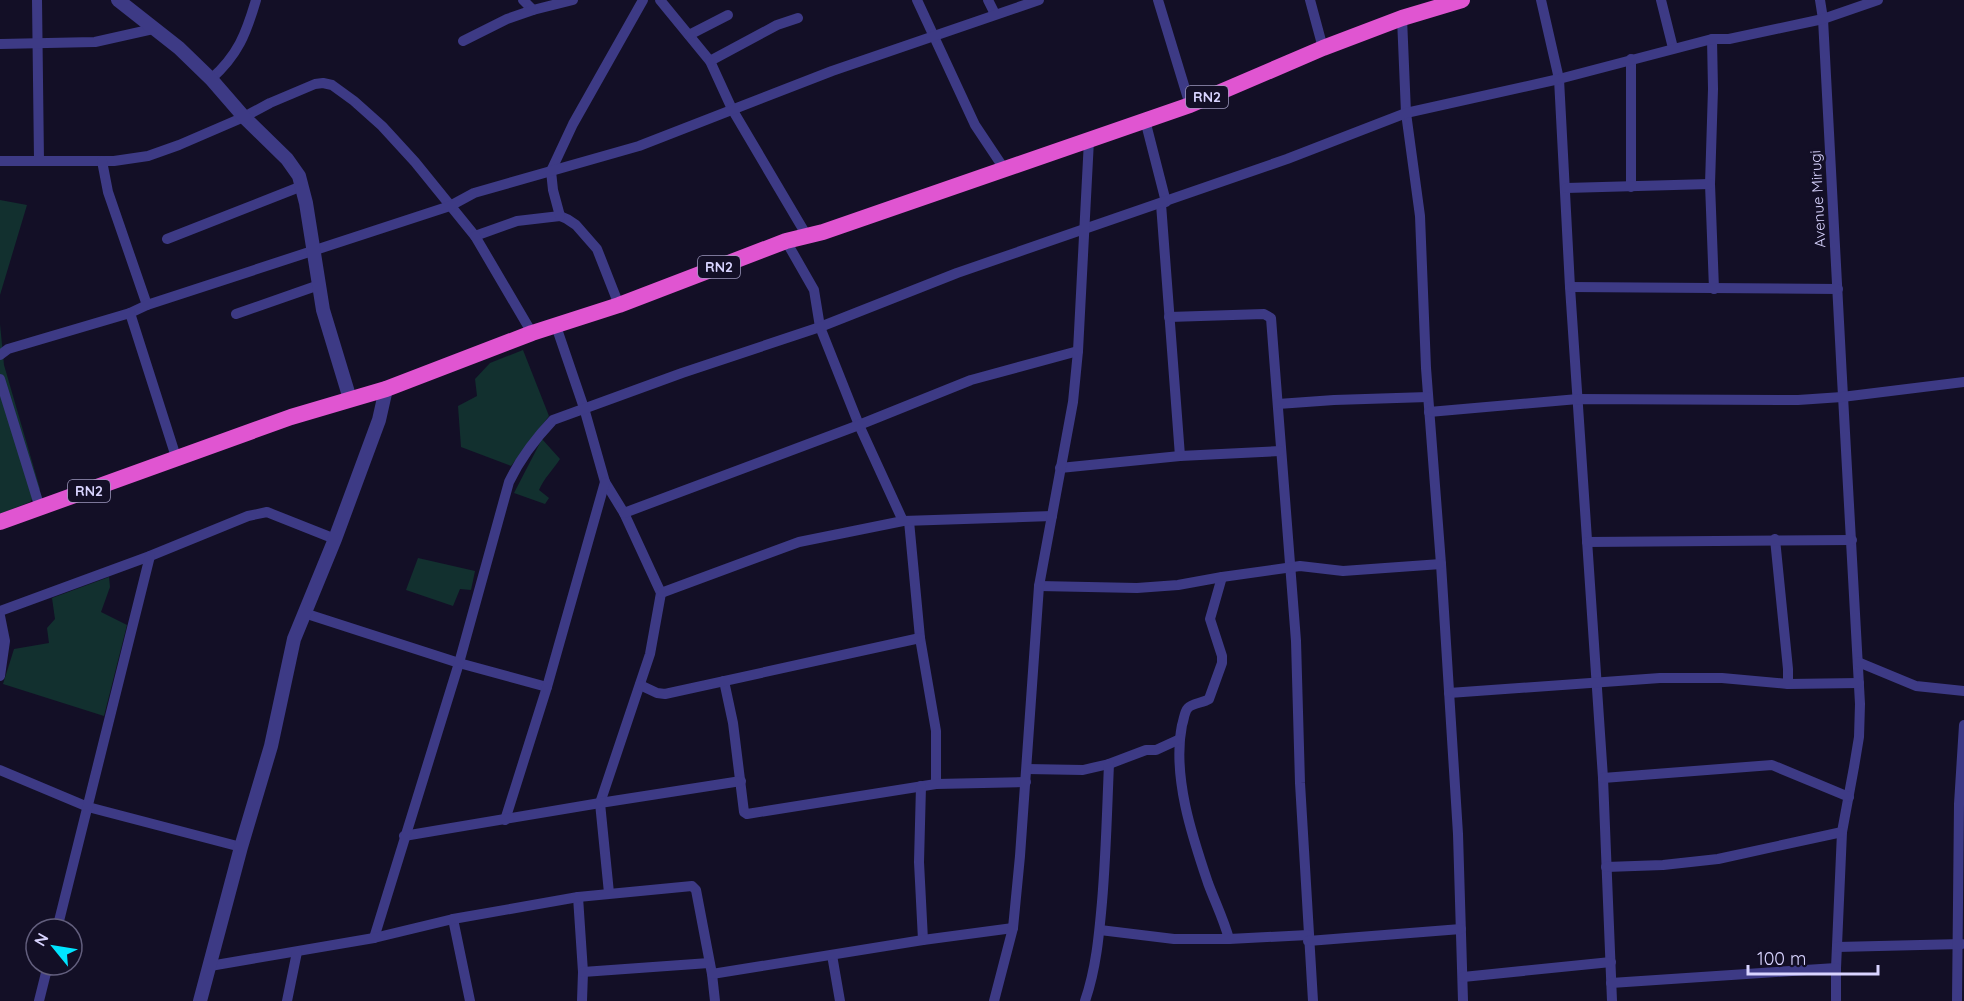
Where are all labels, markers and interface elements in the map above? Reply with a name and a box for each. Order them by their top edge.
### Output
road number: RN2 [1186,86,1228,108]
street label: Avenue Mirugi [1805,150,1830,248]
road number: RN2 [698,256,740,278]
road number: RN2 [68,480,110,502]
north arrow [24,917,84,977]
text: N [29,929,53,950]
scale bar [1748,938,1878,976]
text: 100 m [1757,947,1806,970]

